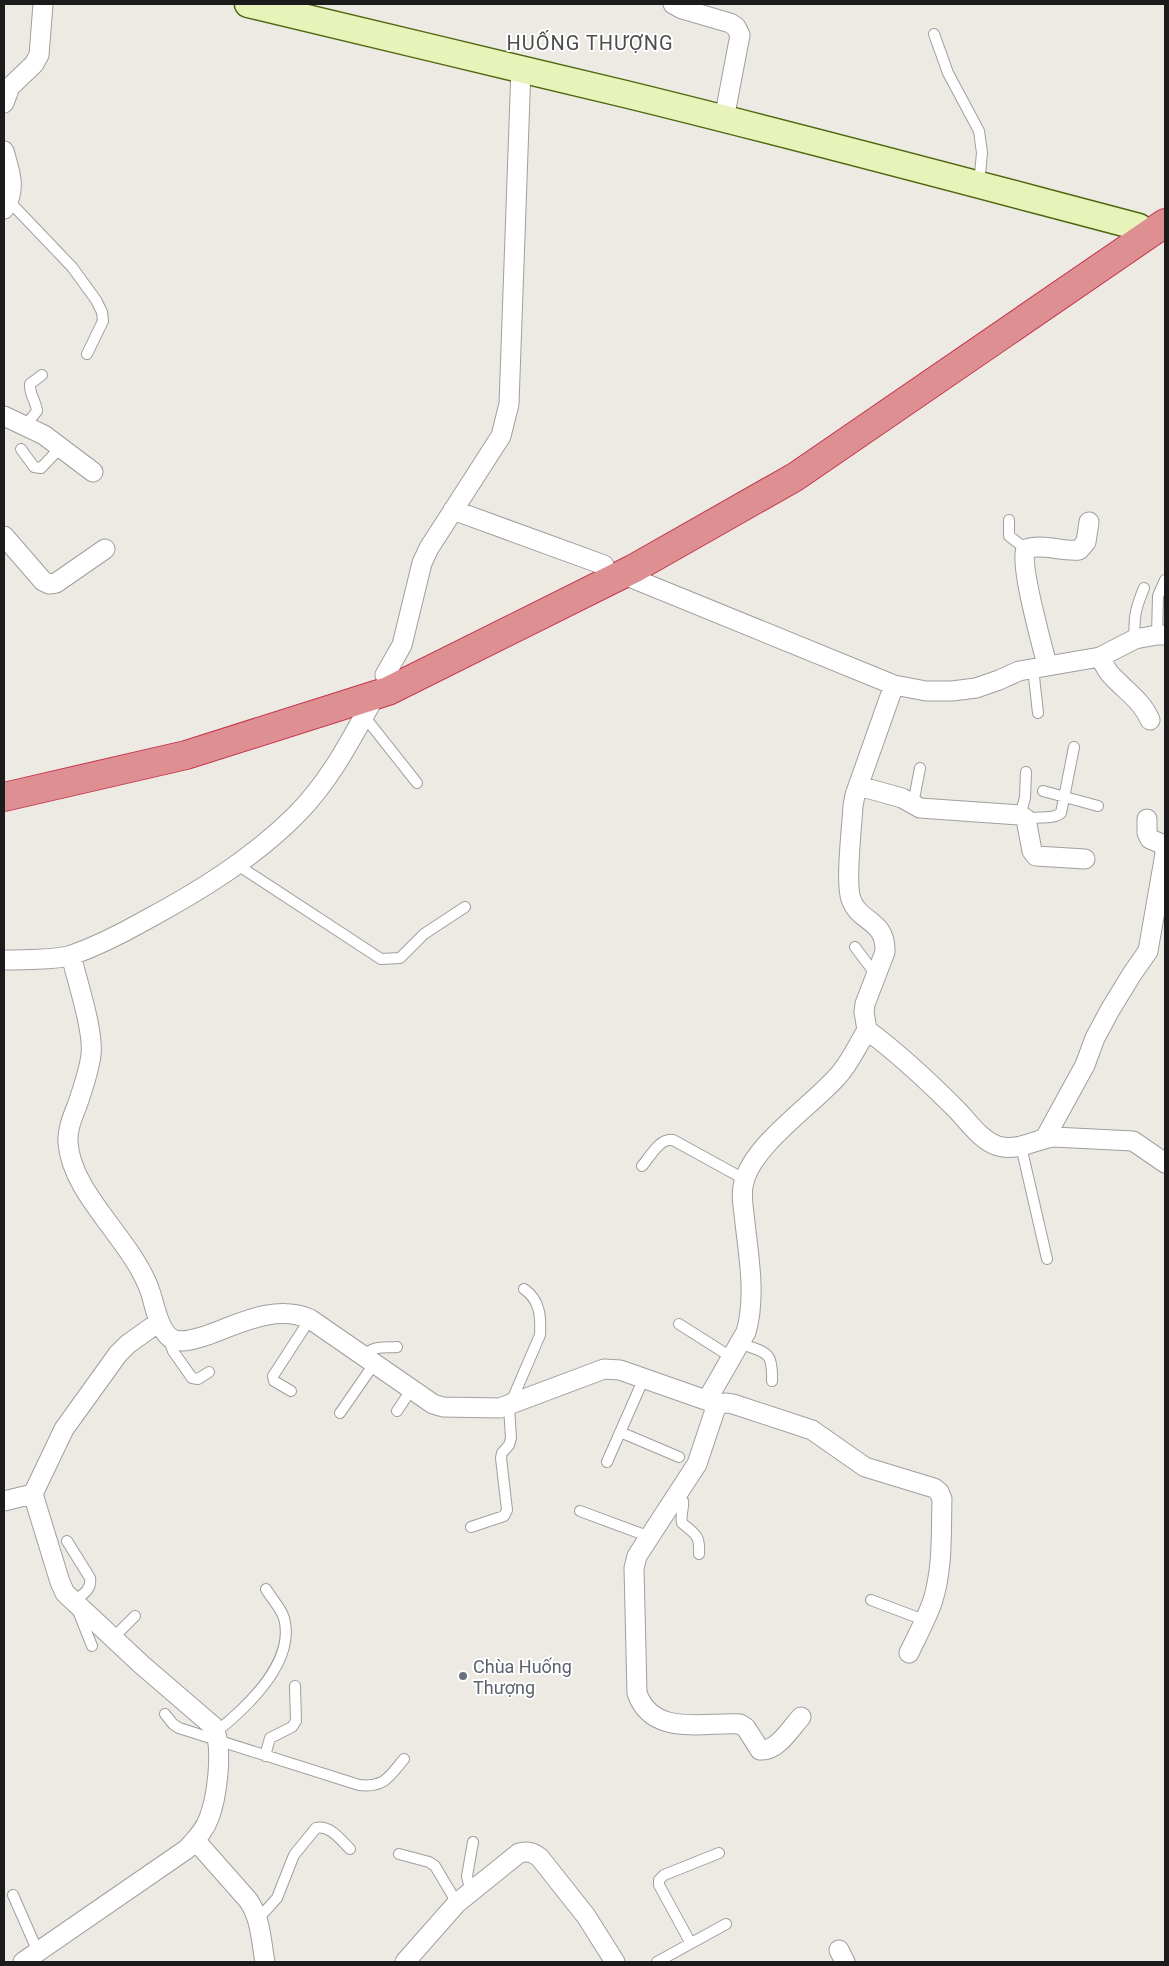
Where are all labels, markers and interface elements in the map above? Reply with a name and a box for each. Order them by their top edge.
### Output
district label: HUỐNG THƯỢNG [506,30,674,55]
place label: Chùa Huống Thượng [473,1656,572,1698]
marker: Chùa Huống Thượng [457,1670,469,1682]

